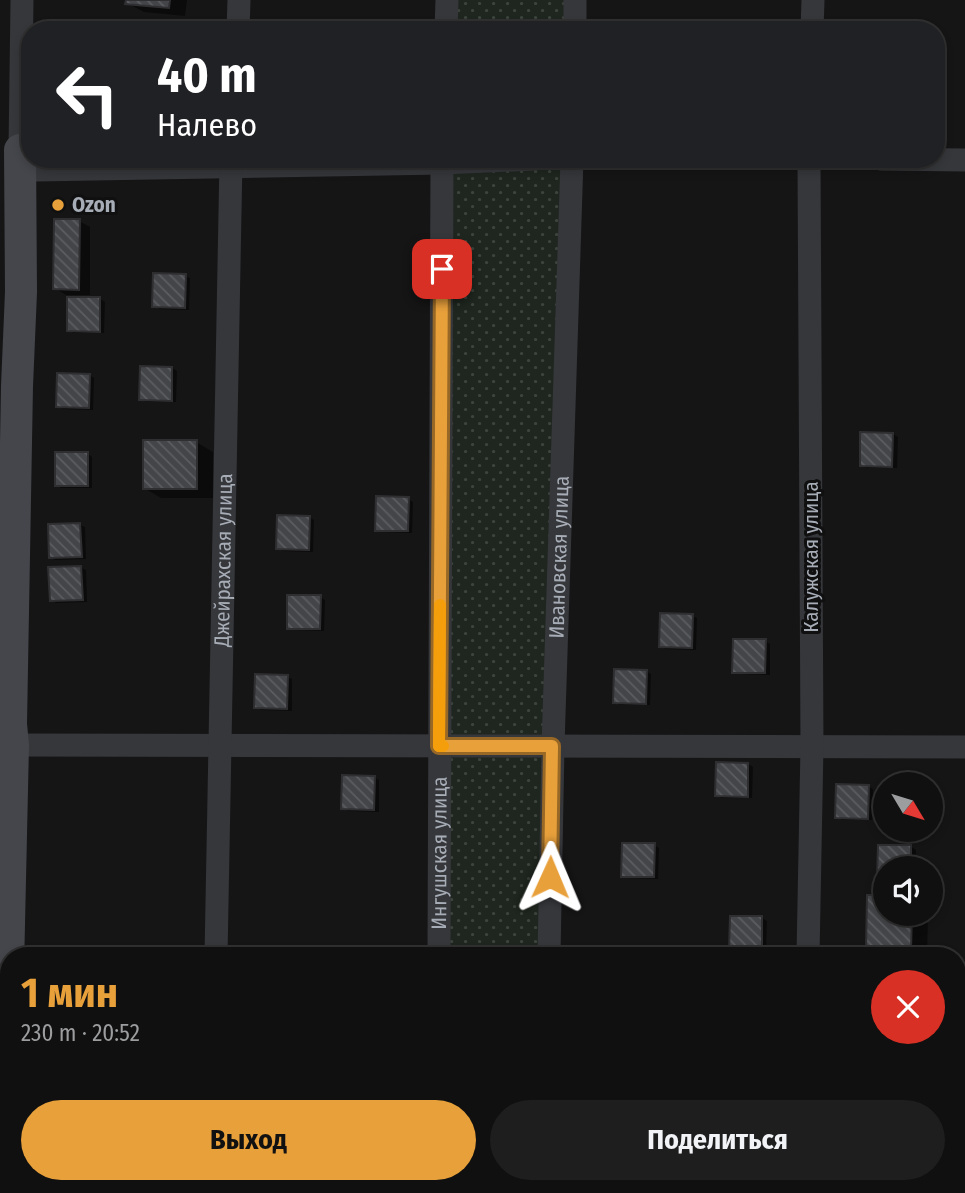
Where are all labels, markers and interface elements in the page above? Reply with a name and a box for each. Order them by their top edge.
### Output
text: 40 m [157,46,257,105]
icon: left [42,49,133,140]
text: Налево [157,106,257,144]
place label: Ozon [72,192,116,218]
marker: Ozon [50,197,66,213]
pin [412,239,472,299]
icon: arrive [423,250,461,288]
street label: Джейрахская улица [209,473,238,648]
street label: Ивановская улица [543,475,575,639]
street label: Калужская улица [798,481,824,633]
north arrow [873,772,943,842]
map controls [873,772,943,926]
street label: Ингушская улица [426,776,453,930]
position arrow [513,840,587,914]
button: sound [873,856,943,926]
text: 1 мин [21,968,118,1018]
button: close [871,970,945,1044]
text: 230 m · 20:52 [21,1019,140,1047]
button: Выход [21,1100,476,1180]
button: Поделиться [490,1100,945,1180]

